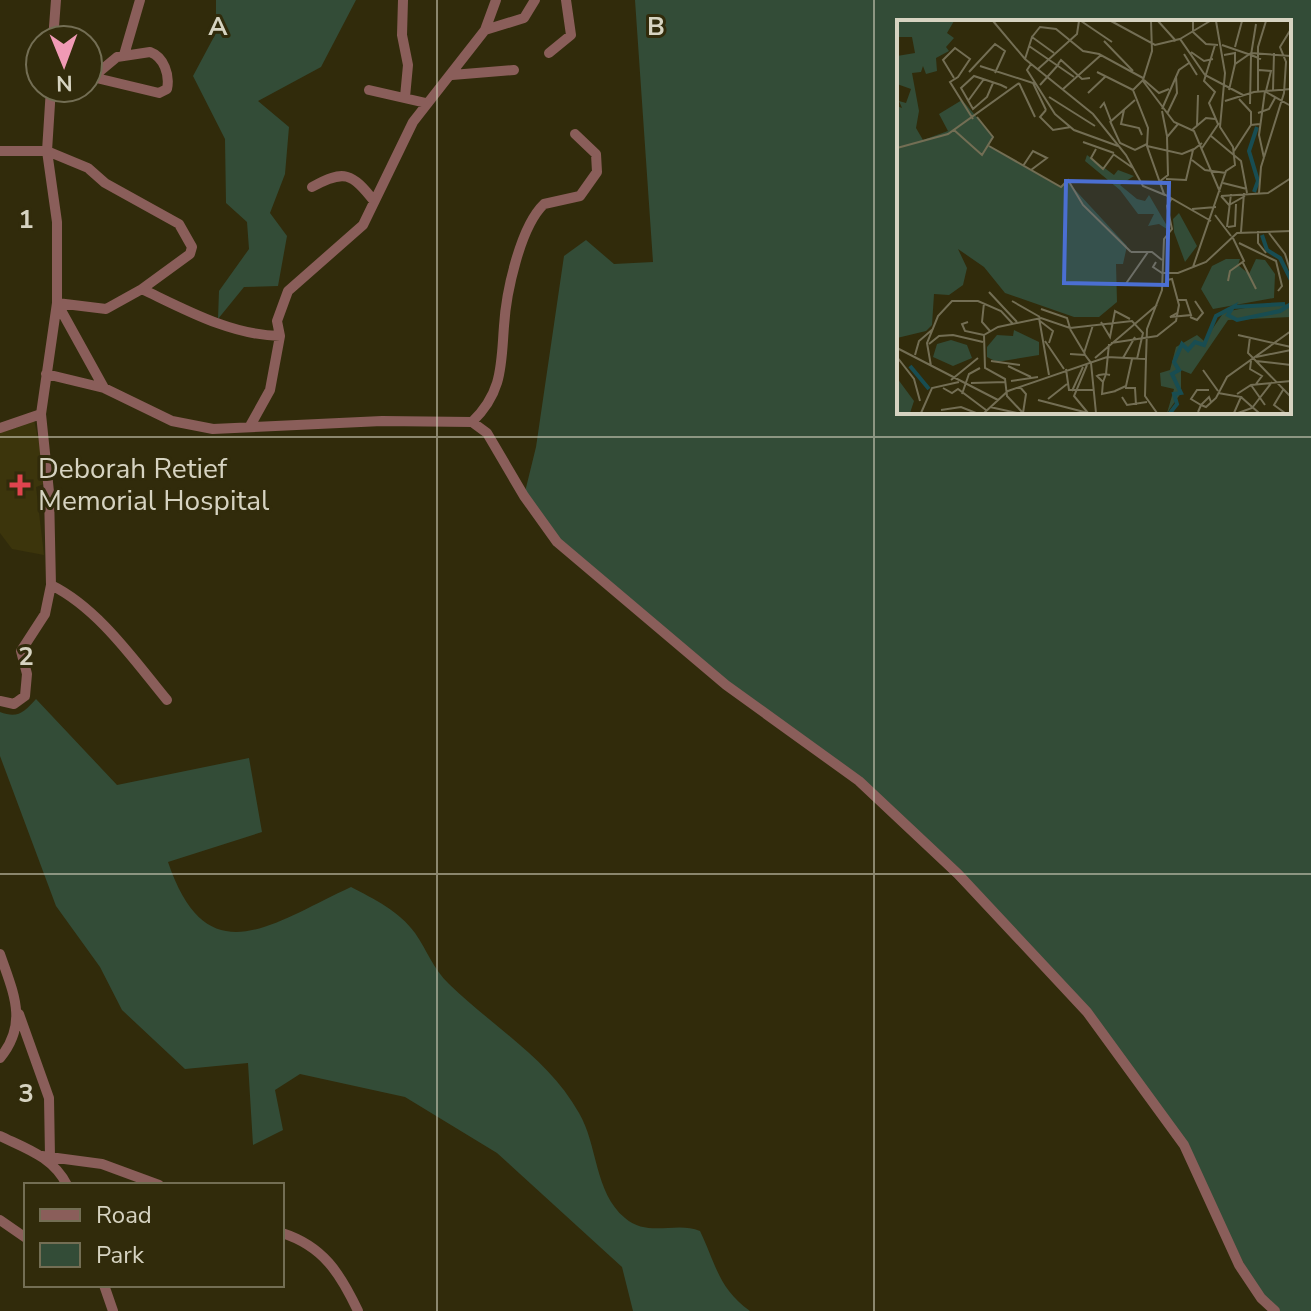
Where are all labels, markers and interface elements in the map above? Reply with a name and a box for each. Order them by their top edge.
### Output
text: A [208,9,228,44]
text: B [647,9,665,44]
inset map [897,20,1291,414]
north arrow [24,24,104,104]
text: N [56,68,73,98]
text: 1 [18,202,34,237]
place label: Deborah Retief Memorial Hospital [38,450,270,520]
marker: Deborah Retief Memorial Hospital [9,474,31,496]
text: 2 [18,639,34,674]
text: 3 [18,1076,34,1111]
legend [24,1183,284,1287]
text: Road [96,1199,152,1231]
text: Park [96,1239,145,1271]

